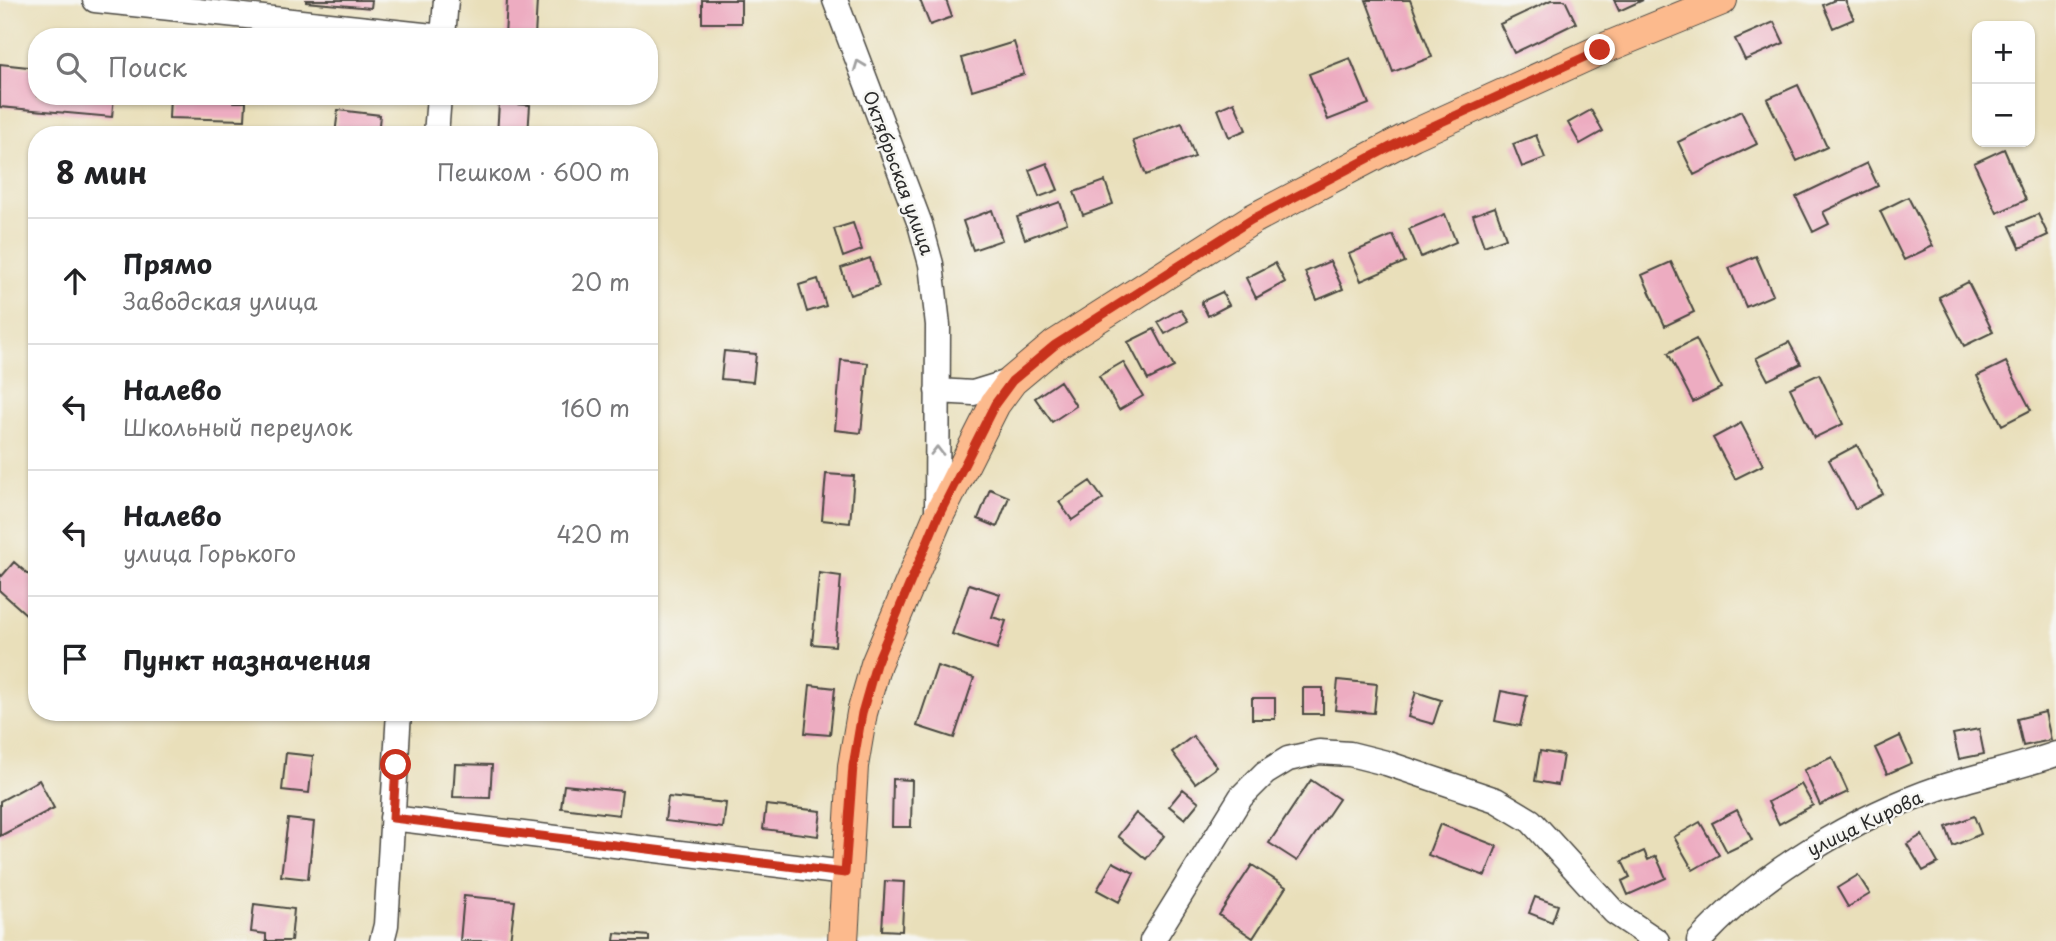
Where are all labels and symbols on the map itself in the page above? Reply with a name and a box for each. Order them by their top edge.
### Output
route end [1584,34,1615,65]
one-way arrow [854,60,868,72]
street label: Октябрьская улица [857,87,942,259]
one-way arrow [929,445,945,456]
route start [380,749,411,780]
street label: улица Кирова [1802,783,1927,862]

